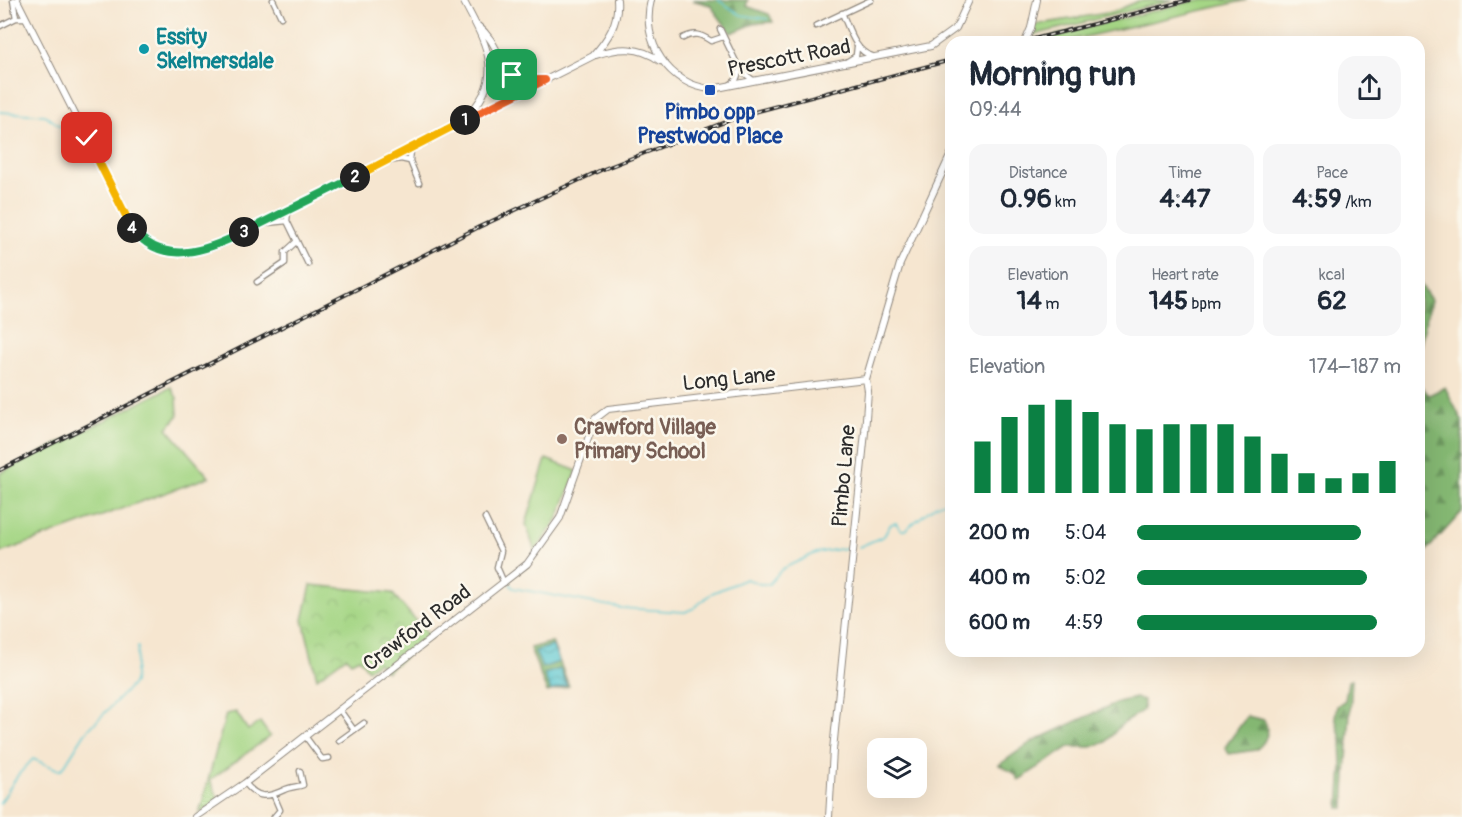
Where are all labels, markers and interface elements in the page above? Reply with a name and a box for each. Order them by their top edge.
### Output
place label: Essity Skelmersdale [156,24,274,75]
street label: Prescott Road [725,33,853,83]
marker: Essity Skelmersdale [137,42,151,56]
pin [486,49,537,100]
text: Morning run [969,54,1136,95]
button: share [1338,56,1401,119]
icon: arrive [495,58,528,91]
marker: Pimbo opp Prestwood Place [703,83,717,97]
text: 09:44 [969,97,1022,122]
place label: Pimbo opp Prestwood Place [637,99,783,150]
pin: 1 [450,105,480,135]
text: 1 [462,110,468,130]
pin [61,112,112,163]
icon: check [70,121,103,154]
pin: 2 [340,162,370,192]
text: Distance [1009,163,1067,183]
text: Time [1168,163,1202,183]
text: Pace [1316,163,1348,183]
text: 2 [351,167,359,187]
text: 0.96 [1000,183,1052,215]
text: 4:47 [1160,183,1210,215]
text: 4:59 [1292,183,1342,215]
text: km [1052,192,1076,212]
text: /km [1342,192,1372,212]
pin: 4 [117,213,147,243]
pin: 3 [229,217,259,247]
text: 4 [127,218,137,238]
text: 3 [240,222,248,242]
text: Elevation [1008,265,1068,285]
text: Heart rate [1151,265,1219,285]
text: kcal [1319,265,1345,285]
text: 14 [1017,285,1042,317]
text: 145 [1149,285,1188,317]
text: 62 [1317,285,1347,317]
text: m [1042,294,1059,314]
text: bpm [1188,294,1221,314]
text: Elevation [969,354,1045,379]
text: 174–187 m [1309,354,1401,379]
street label: Long Lane [681,361,777,397]
place label: Crawford Village Primary School [574,414,717,465]
street label: Pimbo Lane [826,423,862,528]
marker: Crawford Village Primary School [555,432,569,446]
text: 200 m [969,520,1030,545]
text: 5:04 [1065,520,1106,545]
text: 400 m [969,565,1030,590]
text: 5:02 [1065,565,1106,590]
street label: Crawford Road [358,579,476,677]
text: 600 m [969,610,1030,635]
text: 4:59 [1065,610,1103,635]
map controls [867,738,927,798]
button: layers [867,738,927,798]

